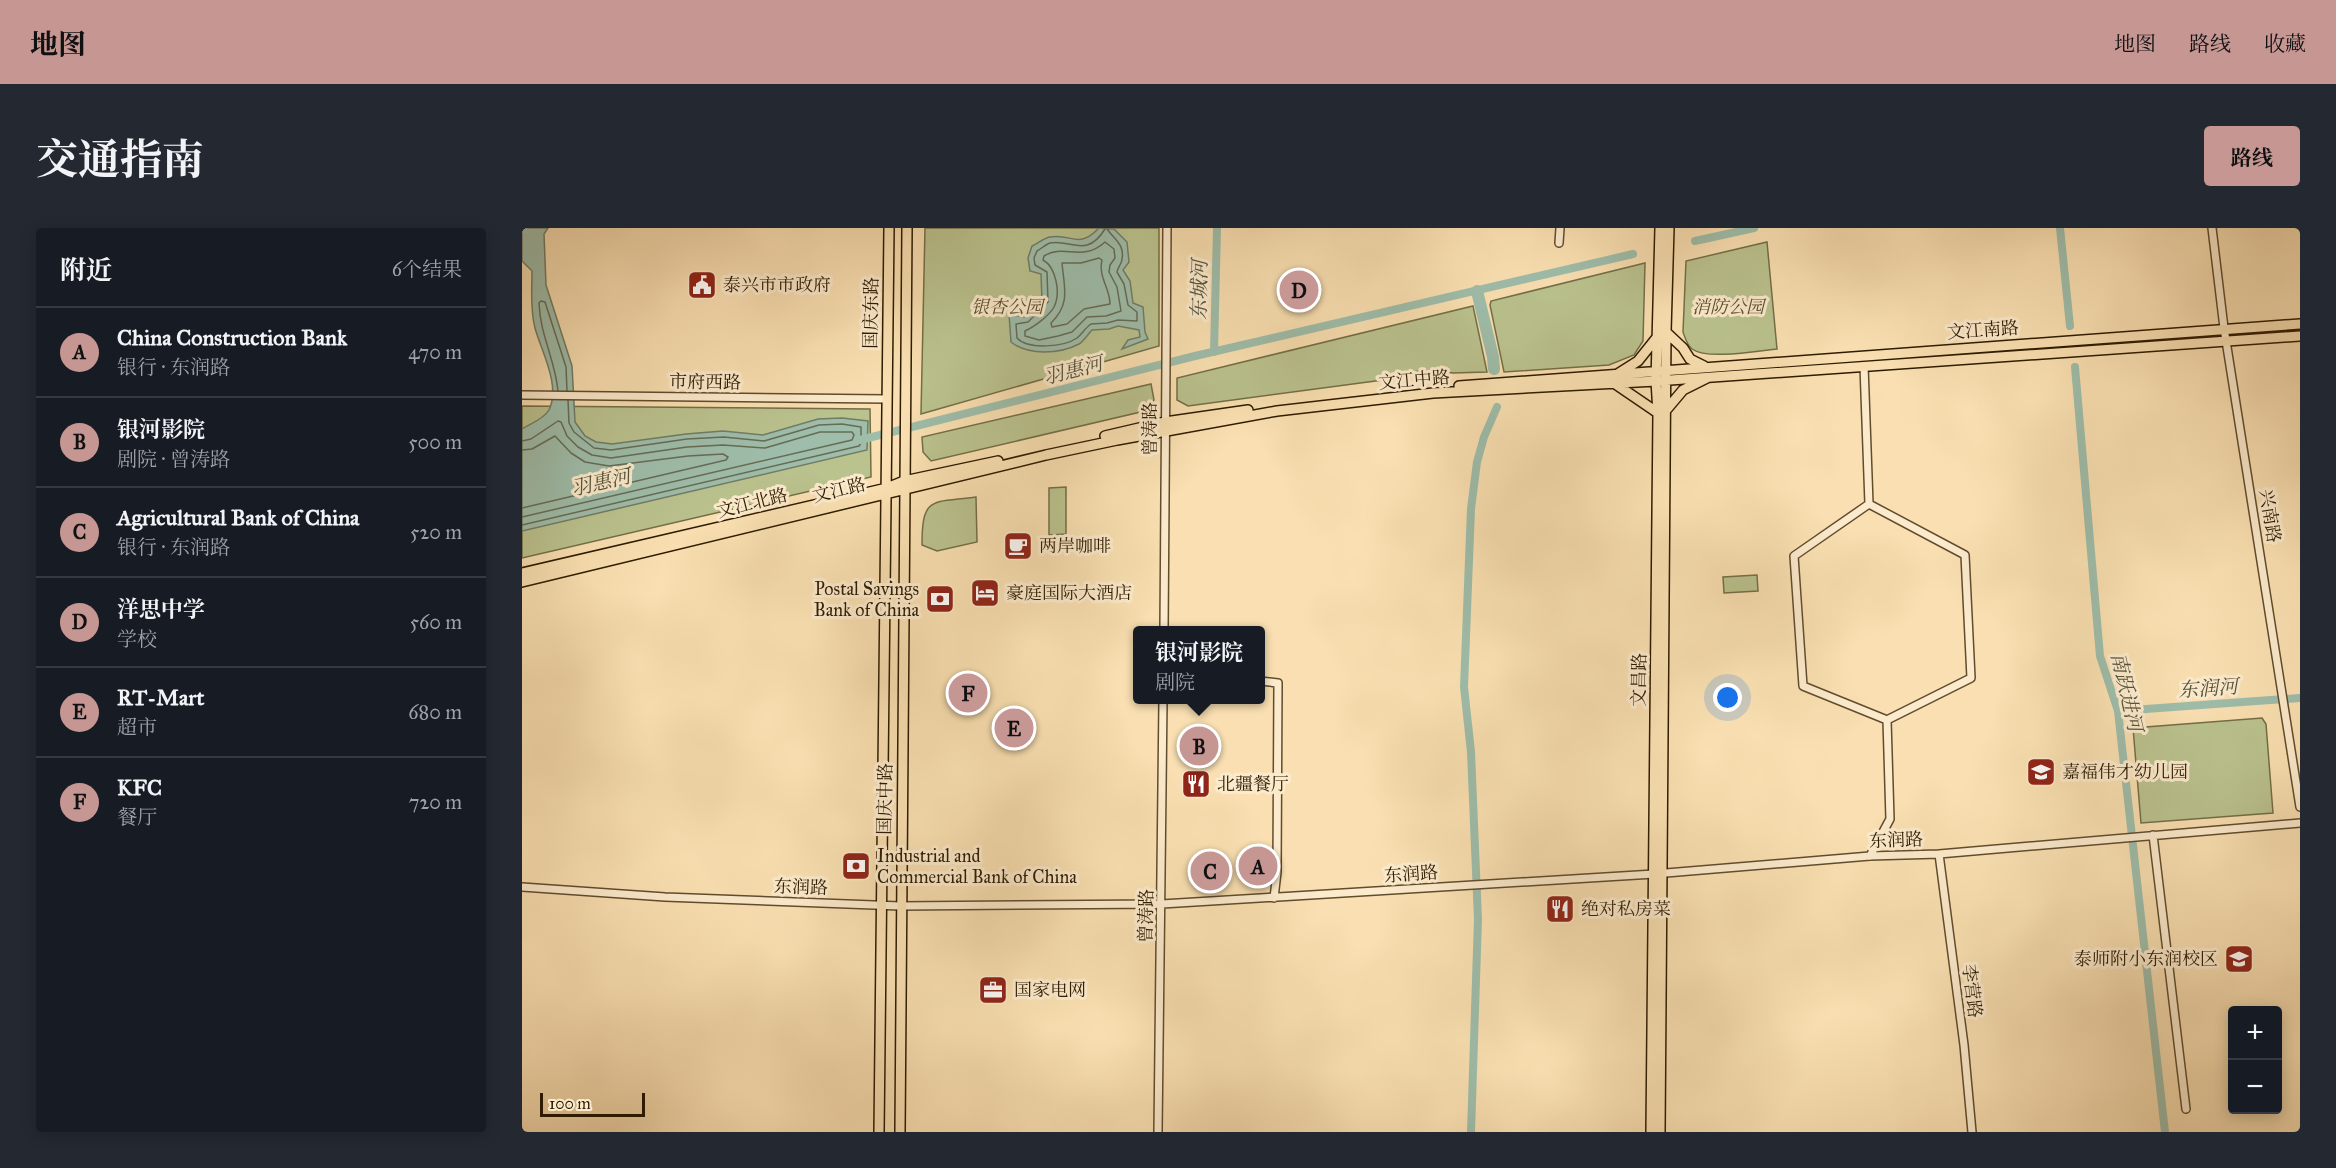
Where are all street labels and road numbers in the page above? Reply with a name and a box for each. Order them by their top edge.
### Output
street label: 国庆东路 [859,277,883,349]
street label: 文江南路 [1946,317,2020,343]
street label: 文江中路 [1377,366,1451,394]
street label: 市府西路 [669,370,741,394]
street label: 曾涛路 [1139,402,1161,456]
street label: 文江路 [810,473,868,507]
street label: 文江北路 [714,484,790,522]
street label: 兴南路 [2255,488,2285,544]
street label: 文昌路 [1628,653,1650,707]
street label: 国庆中路 [873,763,897,835]
street label: 东润路 [1869,828,1923,852]
street label: 东润路 [1383,861,1439,887]
street label: 东润路 [774,875,828,899]
street label: 曾涛路 [1135,889,1157,943]
street label: 李营路 [1958,963,1986,1019]

